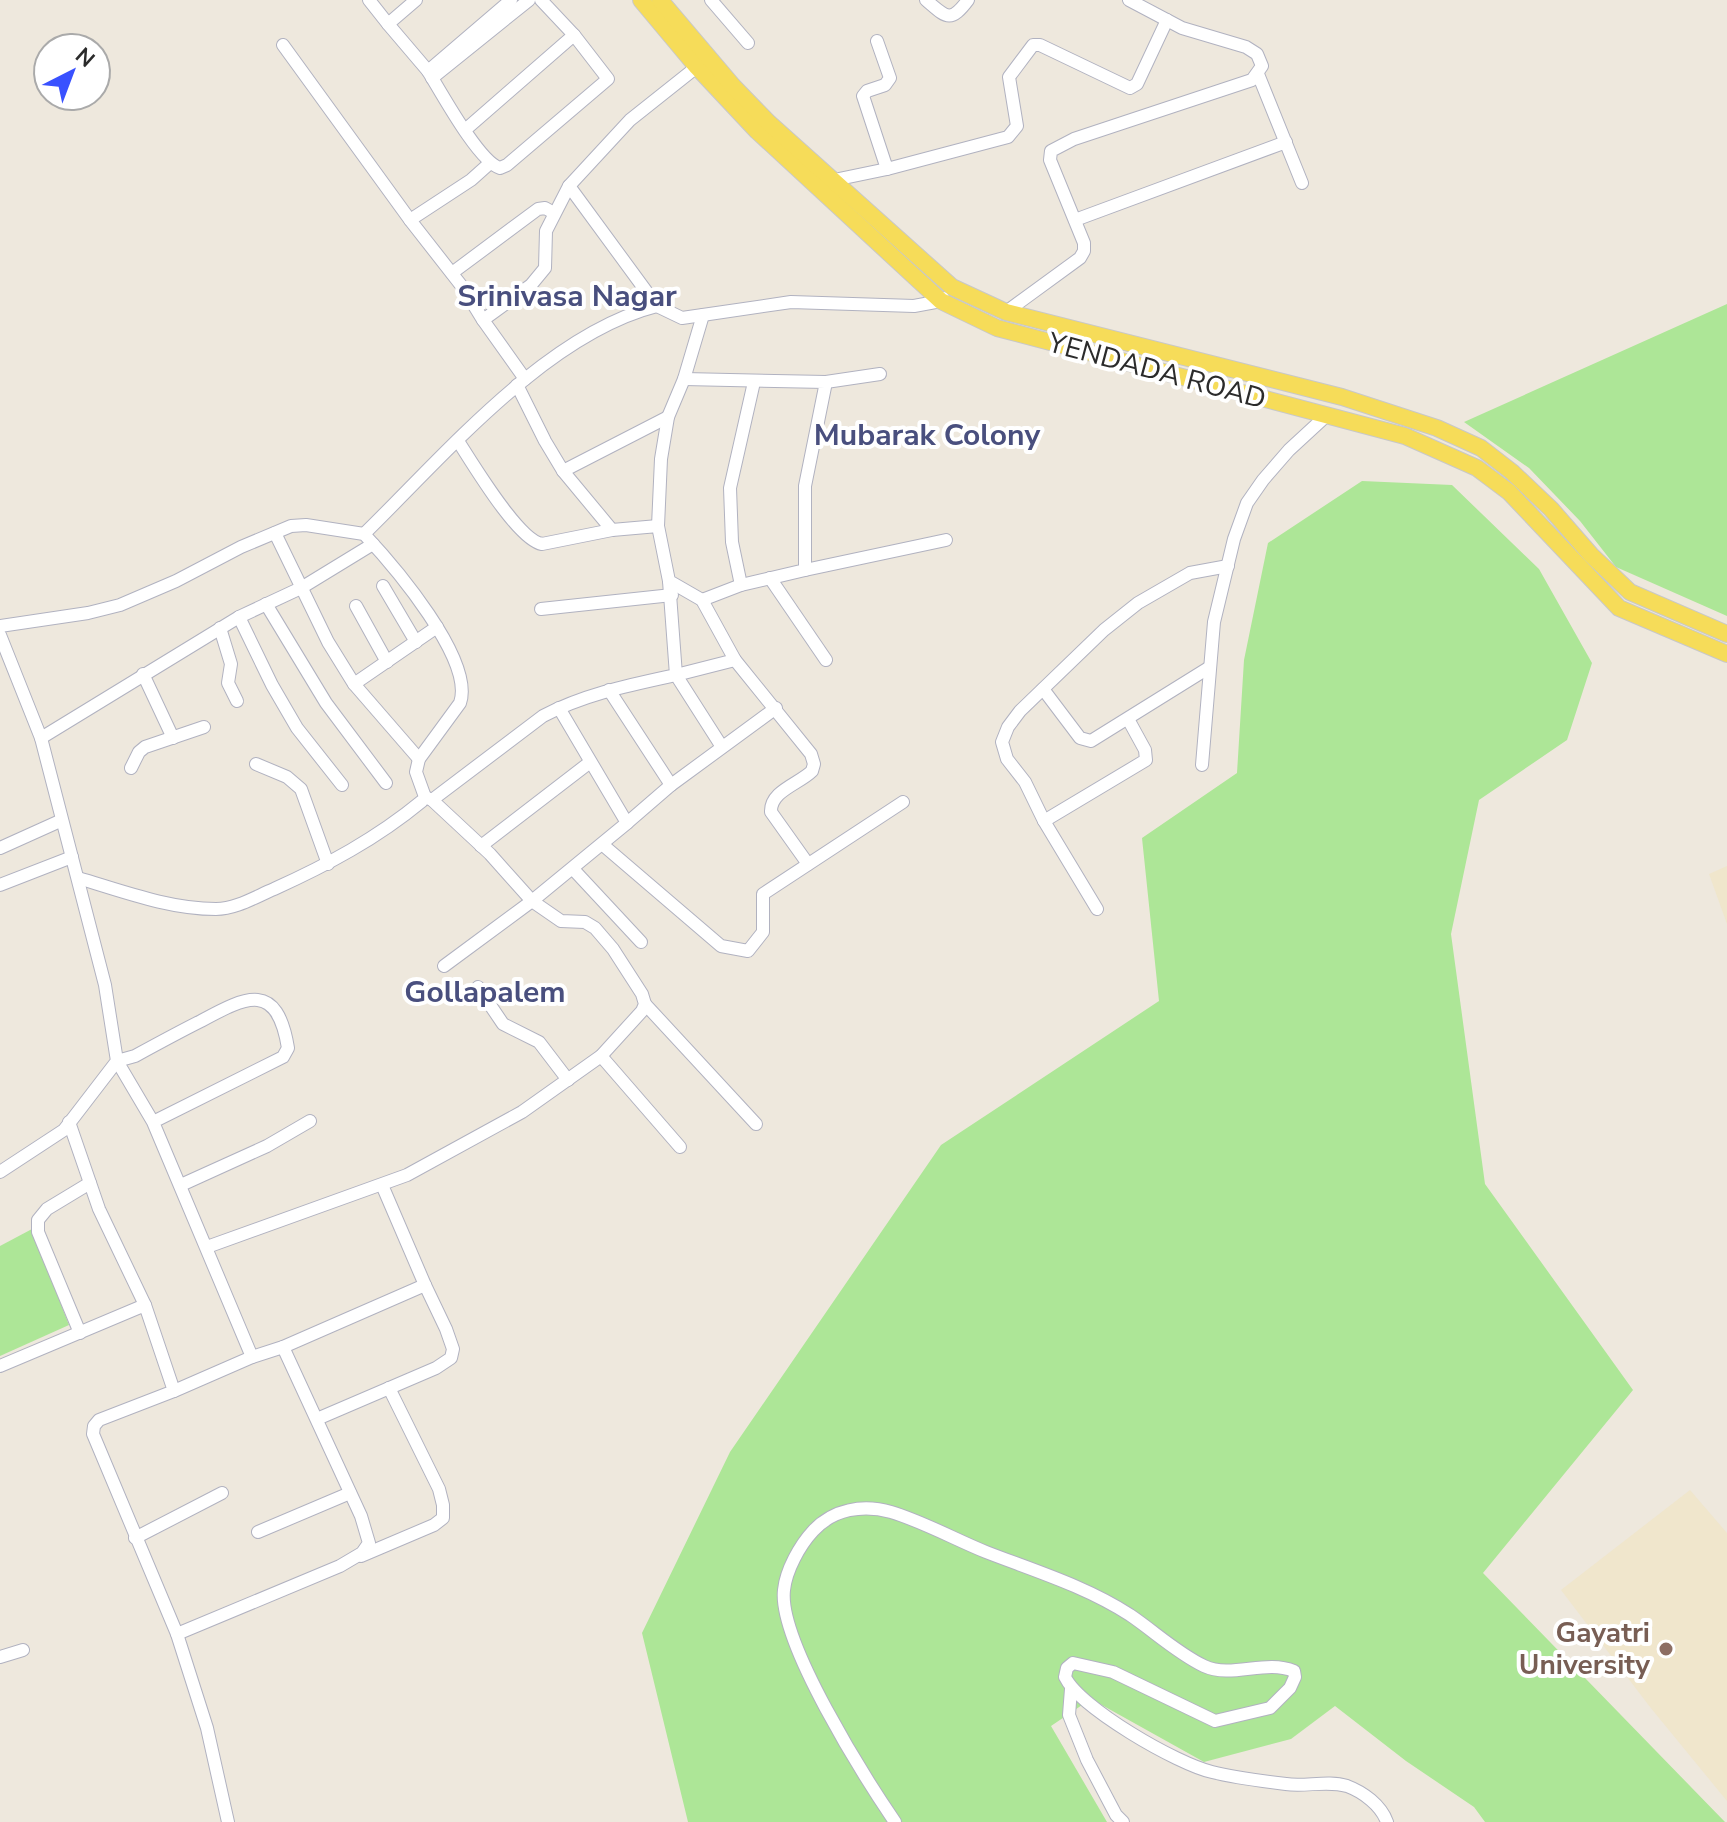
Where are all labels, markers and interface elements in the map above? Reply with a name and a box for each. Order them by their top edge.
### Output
north arrow [32,32,112,112]
text: N [69,41,101,75]
district label: Srinivasa Nagar [457,276,677,317]
street label: YENDADA ROAD [1043,323,1270,418]
district label: Mubarak Colony [814,415,1040,456]
district label: Gollapalem [404,972,566,1013]
place label: Gayatri University [1519,1614,1650,1684]
marker: Gayatri University [1657,1640,1675,1658]

